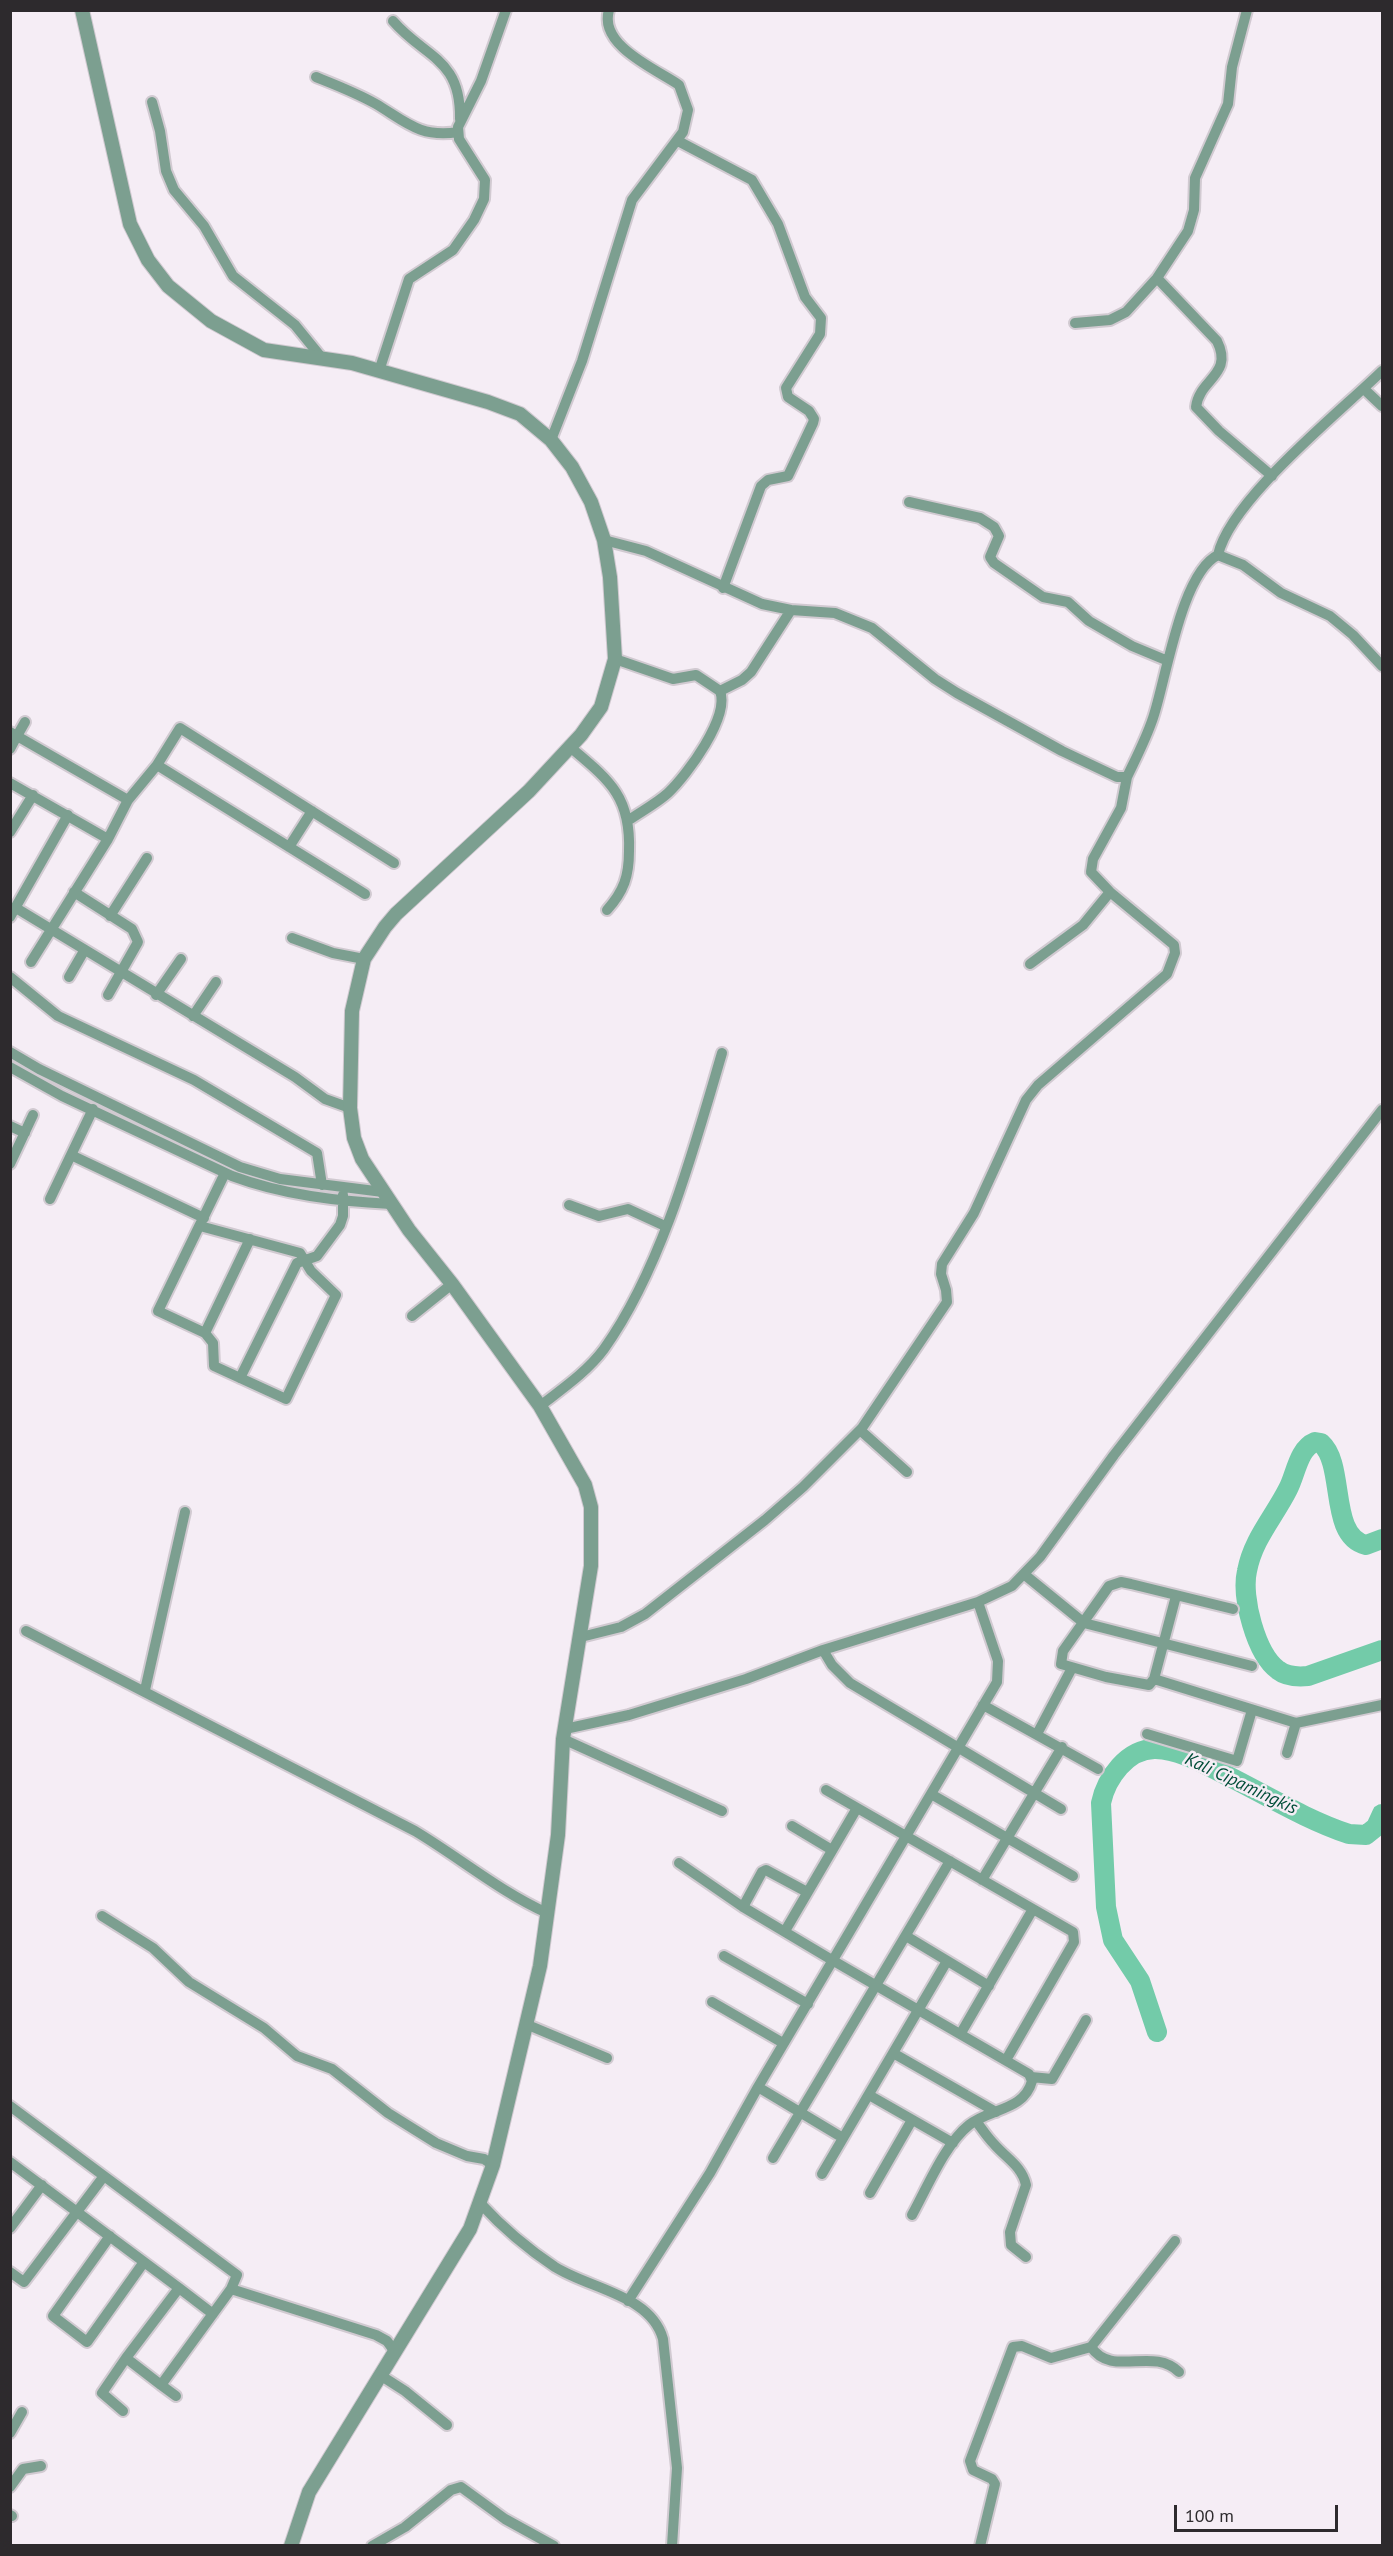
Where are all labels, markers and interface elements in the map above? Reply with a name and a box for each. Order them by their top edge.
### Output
water label: Kali Cipamingkis [1181,1748,1301,1820]
scale bar [1177,2493,1340,2531]
text: 100 m [1185,2504,1234,2527]

